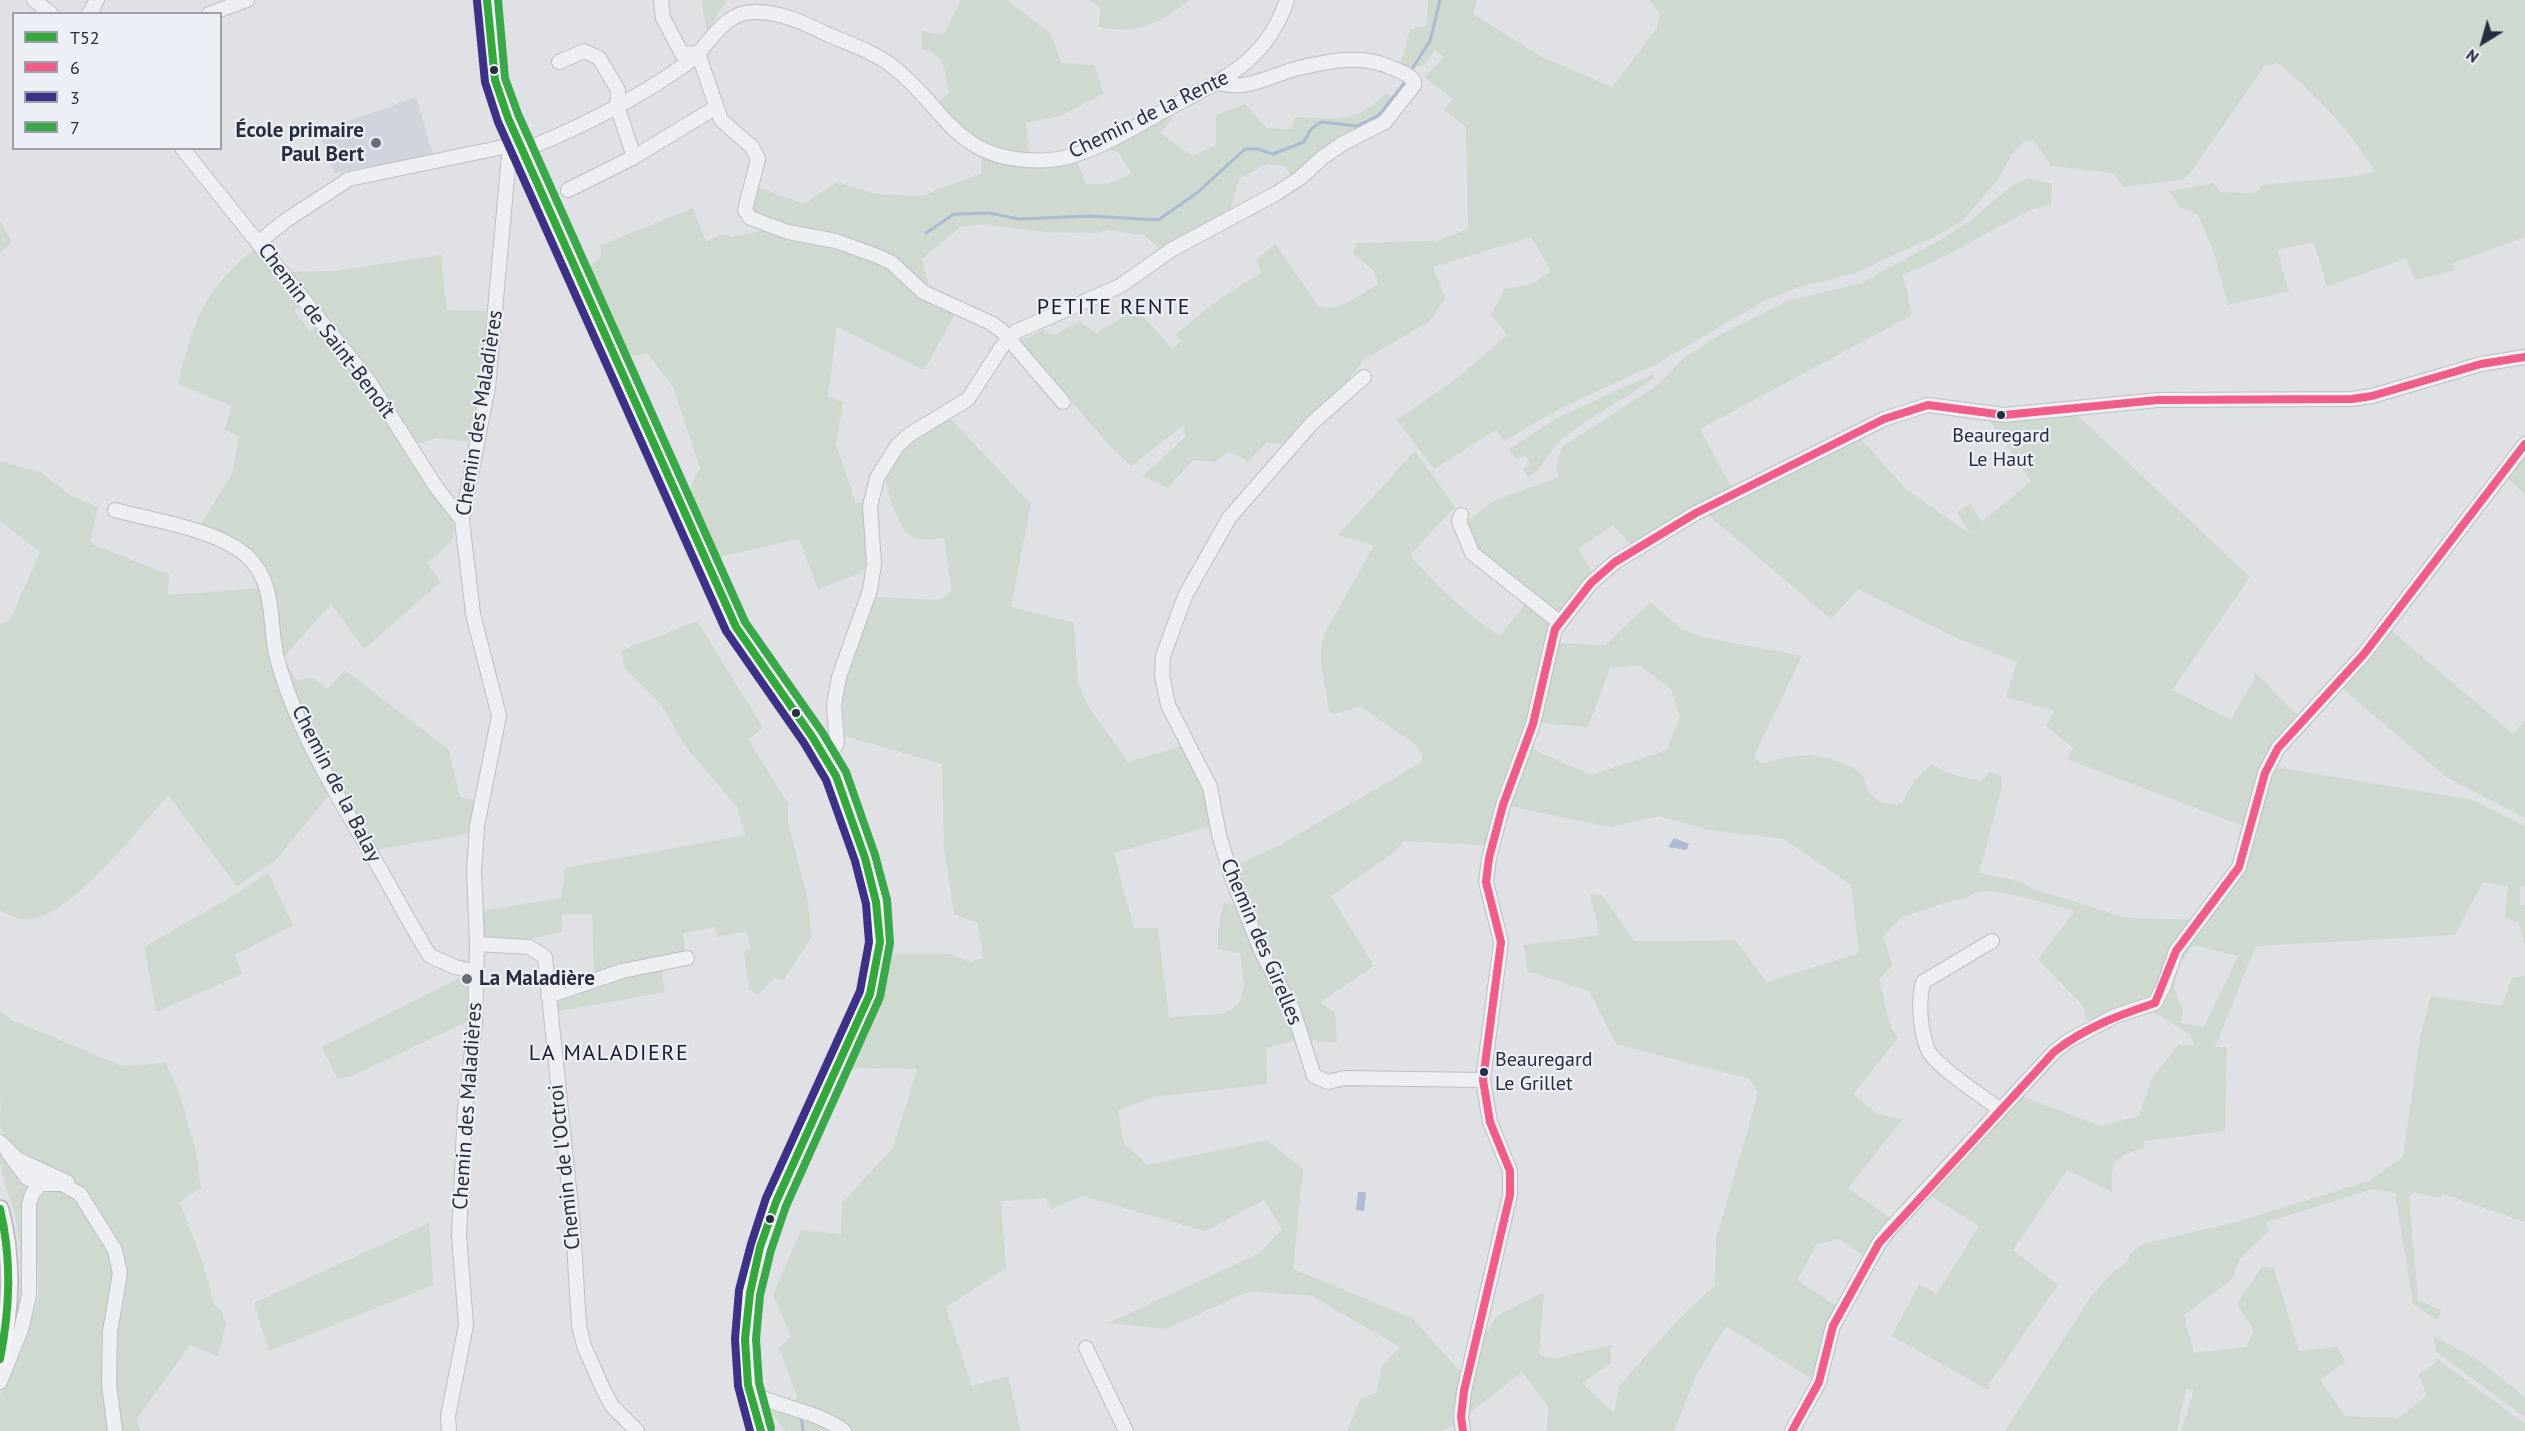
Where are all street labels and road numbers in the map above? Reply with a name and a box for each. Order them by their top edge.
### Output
street label: Chemin de la Rente [1065,65,1233,165]
street label: Chemin de Saint-Benoît [252,239,400,423]
street label: Chemin des Maladières [451,308,509,518]
street label: Chemin de la Balay [286,701,386,867]
street label: Chemin des Girelles [1215,855,1307,1029]
street label: Chemin des Maladières [448,1001,488,1211]
street label: Chemin de l'Octroi [544,1083,586,1251]

